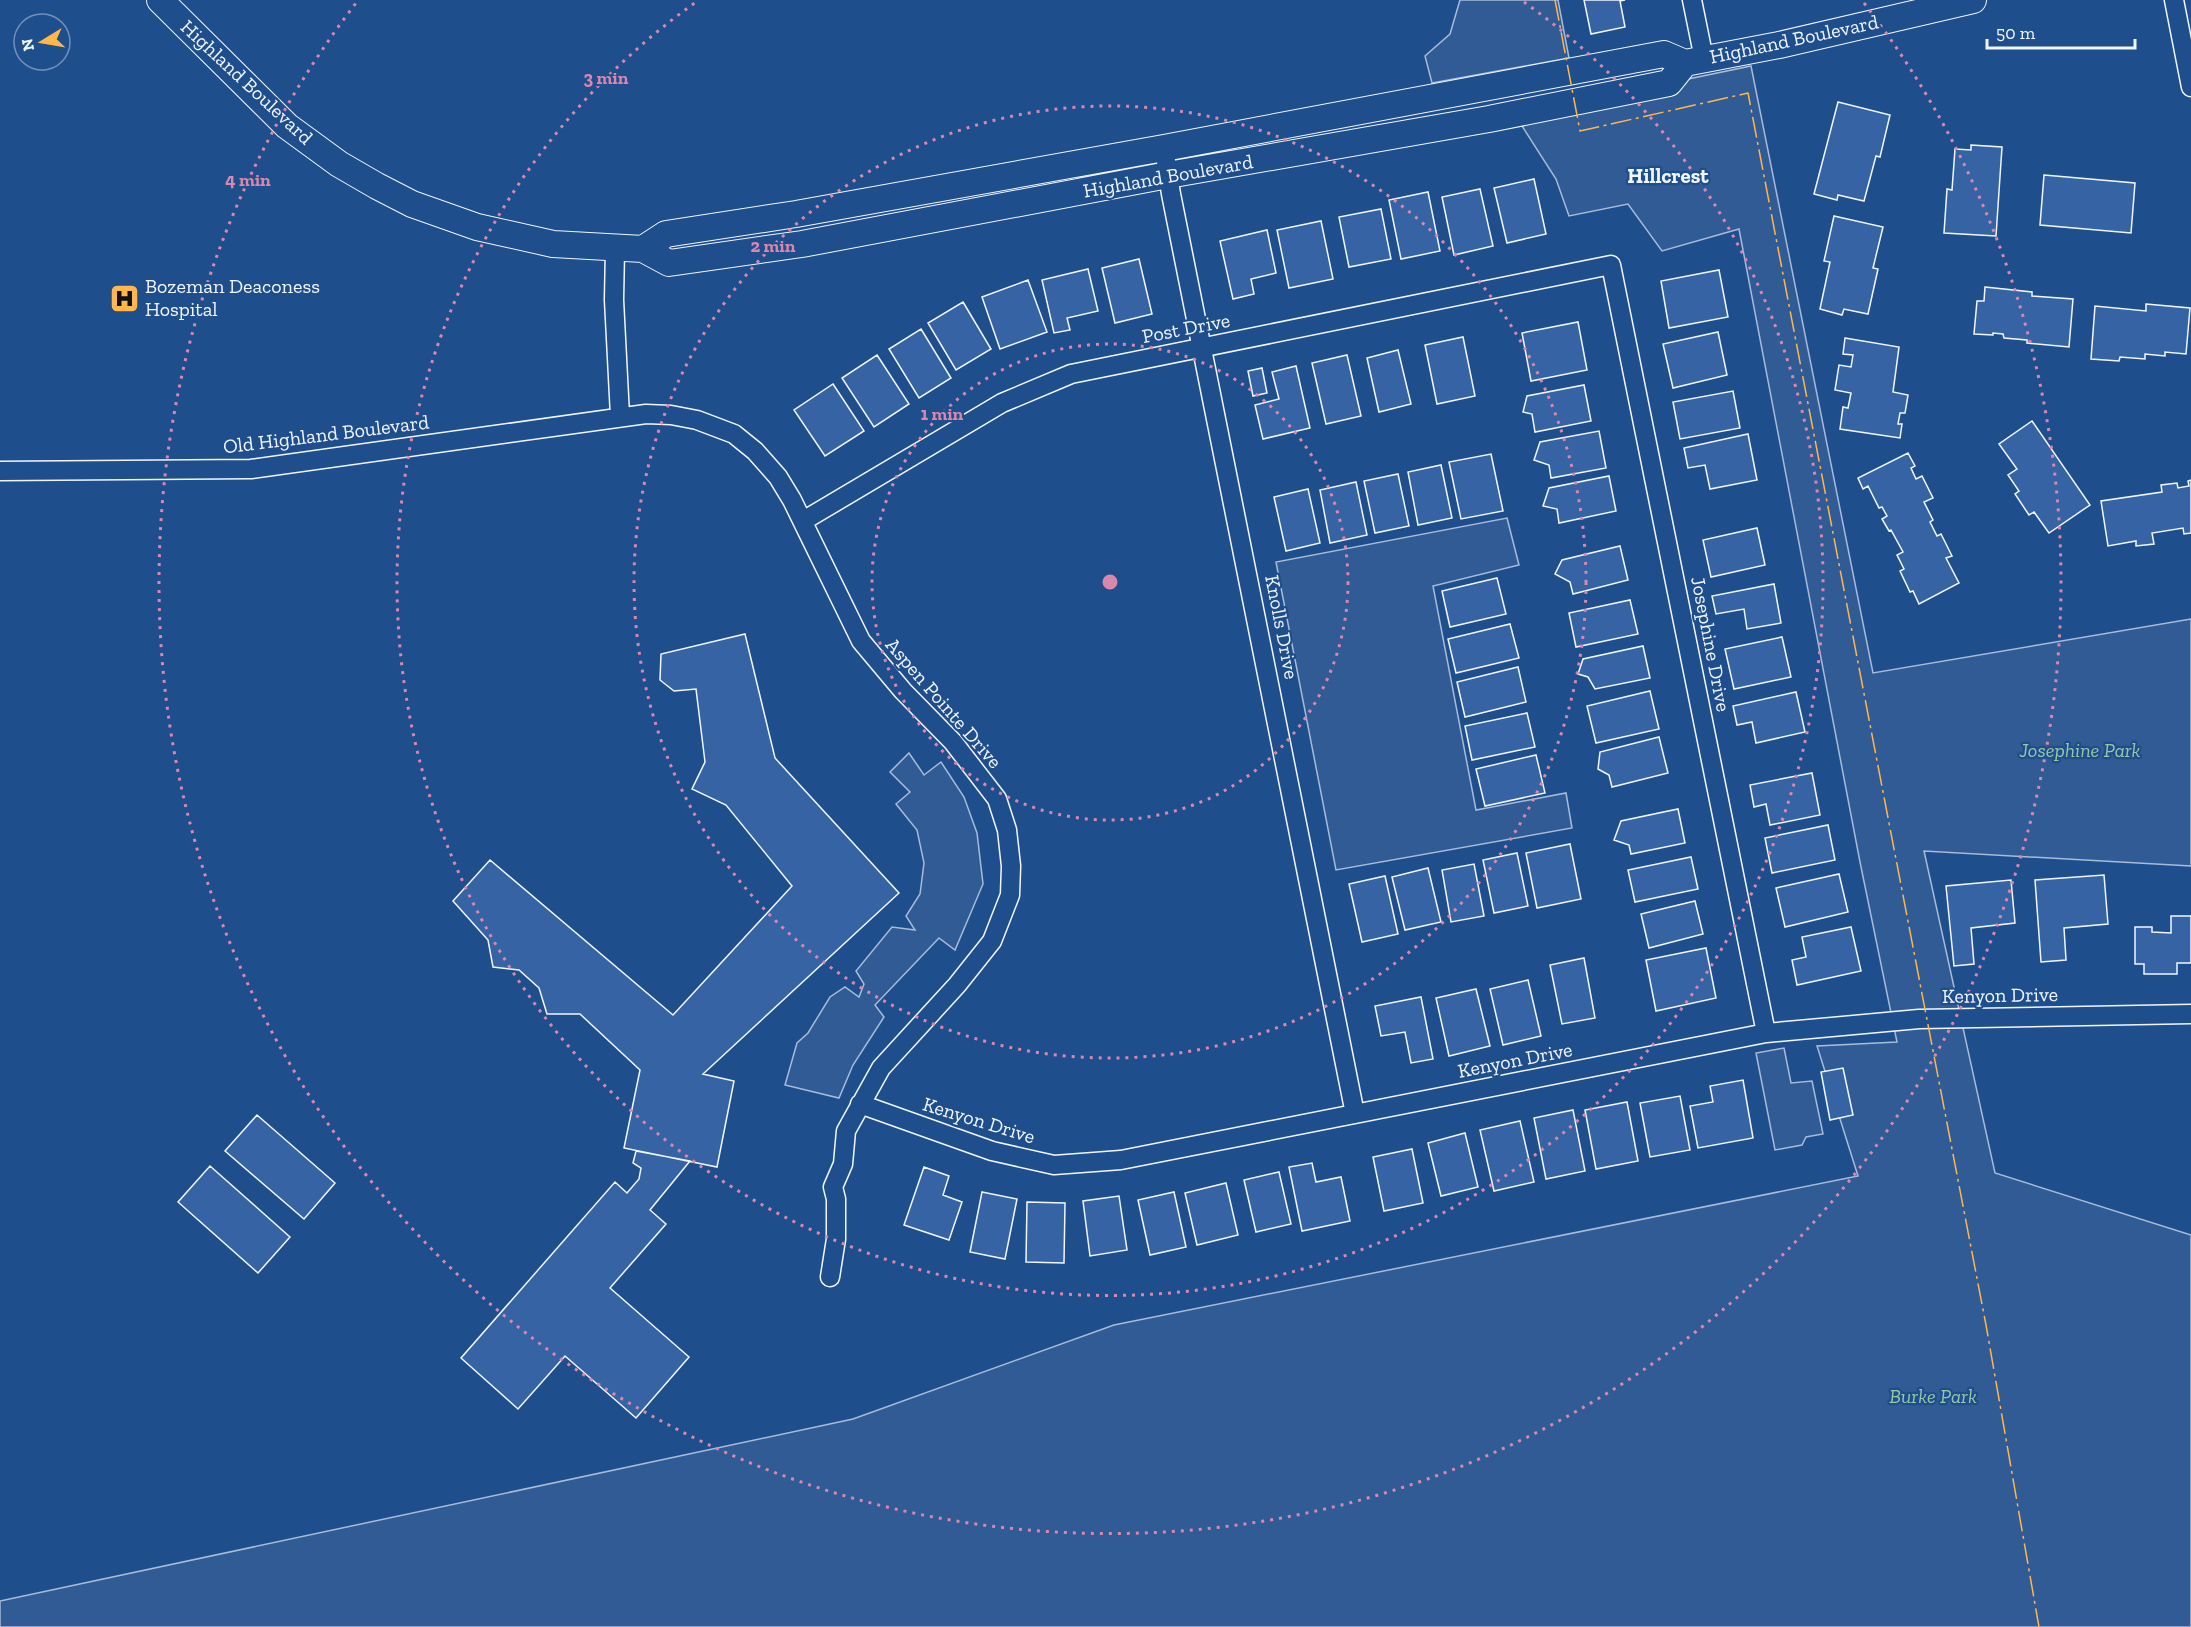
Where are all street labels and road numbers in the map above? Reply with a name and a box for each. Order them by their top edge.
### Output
street label: Highland Boulevard [1707,9,1881,69]
street label: Highland Boulevard [176,15,318,149]
street label: Highland Boulevard [1081,149,1255,203]
street label: Post Drive [1140,308,1232,348]
street label: Old Highland Boulevard [222,409,430,459]
street label: Knolls Drive [1260,573,1304,681]
street label: Josephine Drive [1686,574,1736,714]
street label: Aspen Pointe Drive [881,633,1007,773]
street label: Kenyon Drive [1942,982,2058,1008]
street label: Kenyon Drive [1456,1037,1574,1083]
street label: Kenyon Drive [920,1092,1038,1148]

